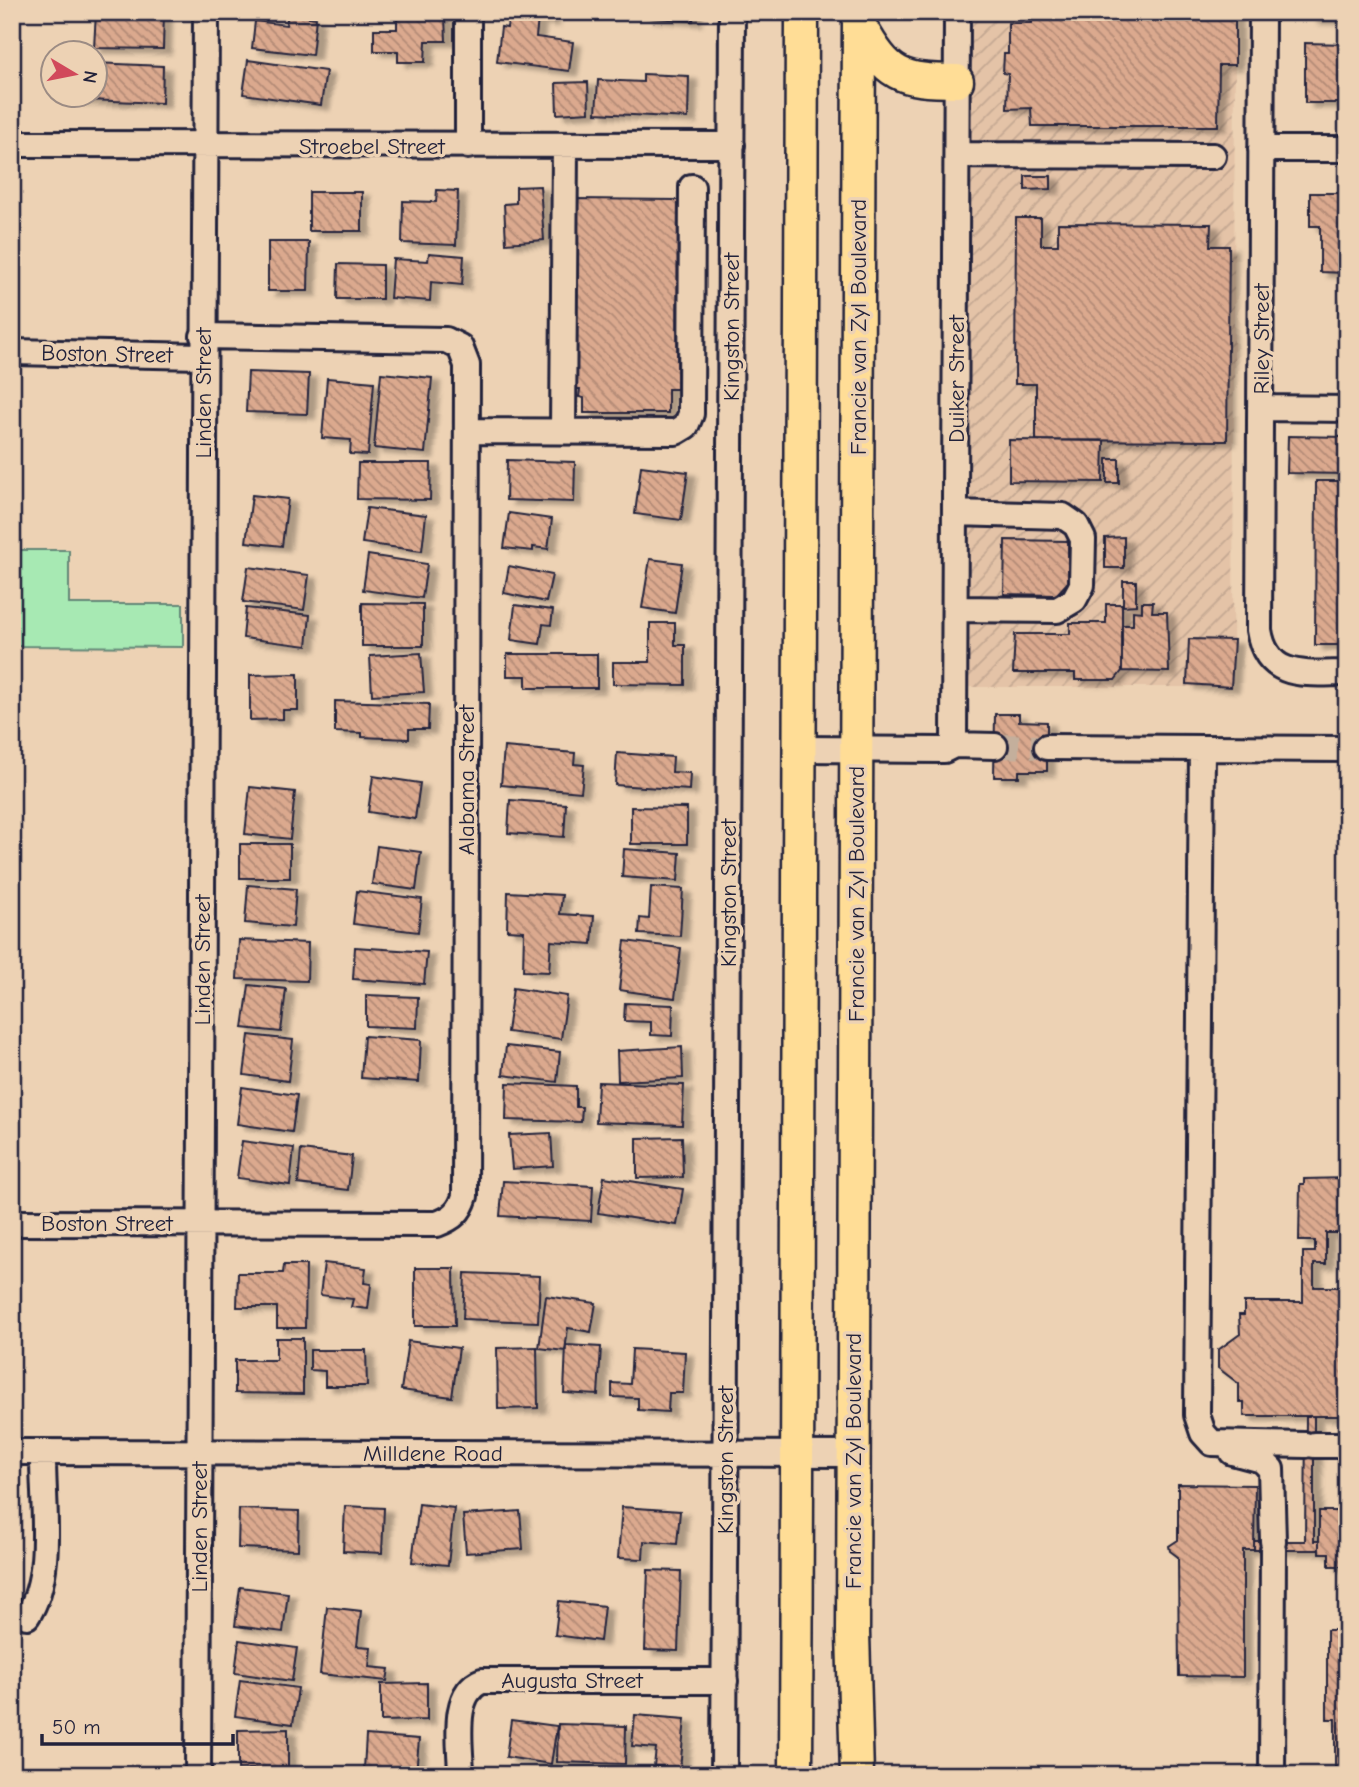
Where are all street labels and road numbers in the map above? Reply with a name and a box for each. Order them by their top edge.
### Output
street label: Stroebel Street [299,133,446,160]
street label: Francie van Zyl Boulevard [845,199,872,455]
street label: Kingston Street [718,251,745,401]
street label: Riley Street [1248,282,1275,395]
street label: Duiker Street [943,314,970,443]
street label: Linden Street [190,326,217,459]
street label: Boston Street [41,339,175,369]
street label: Alabama Street [453,703,480,855]
street label: Francie van Zyl Boulevard [843,766,870,1022]
street label: Kingston Street [715,817,742,967]
street label: Linden Street [189,893,216,1026]
street label: Boston Street [41,1210,174,1237]
street label: Francie van Zyl Boulevard [840,1333,867,1589]
street label: Kingston Street [712,1384,739,1534]
street label: Milldene Road [363,1440,503,1467]
street label: Linden Street [186,1460,213,1593]
street label: Augusta Street [501,1667,644,1694]

